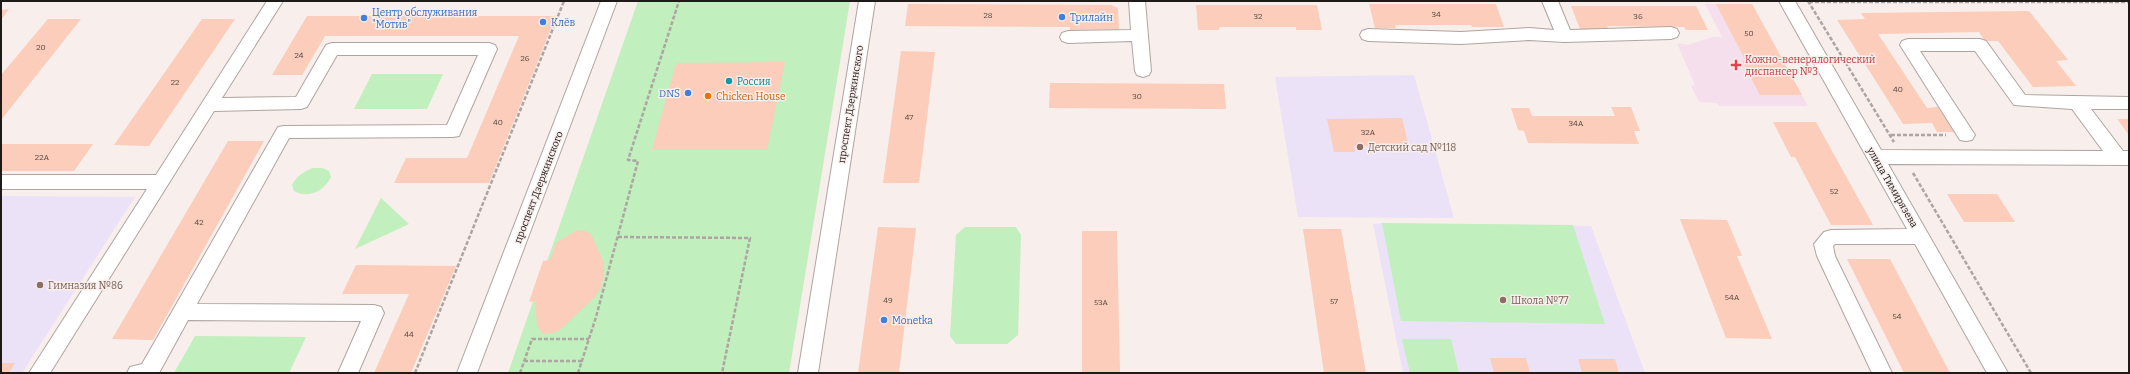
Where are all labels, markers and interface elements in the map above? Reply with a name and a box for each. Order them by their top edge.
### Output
place label: Центр обслуживания "Мотив" [372,6,478,31]
house number: 34 [1431,10,1441,19]
house number: 28 [983,11,993,20]
marker: Трилайн [1057,12,1067,22]
place label: Трилайн [1070,12,1113,24]
house number: 32 [1254,12,1262,21]
house number: 36 [1633,12,1643,21]
marker: Центр обслуживания "Мотив" [359,13,369,23]
marker: Клёв [538,17,548,27]
place label: Клёв [551,17,576,29]
house number: 50 [1744,29,1754,38]
house number: 20 [36,43,46,52]
street label: проспект Дзержинского [836,44,866,164]
house number: 24 [294,51,304,60]
house number: 26 [520,54,530,63]
place label: Кожно-венералогический диспансер №3 [1745,54,1876,78]
marker: Кожно-венералогический диспансер №3 [1730,59,1742,71]
marker: Россия [724,76,734,86]
place label: Россия [737,76,771,88]
house number: 22 [171,78,179,87]
house number: 40 [1893,85,1903,94]
place label: DNS [659,88,680,100]
marker: DNS [683,88,693,98]
marker: Chicken House [703,91,713,101]
place label: Chicken House [716,91,785,103]
house number: 30 [1132,92,1142,101]
house number: 47 [905,113,913,122]
house number: 40 [493,118,503,127]
house number: 34А [1569,119,1584,128]
house number: 32А [1361,128,1376,137]
street label: проспект Дзержинского [512,129,566,245]
marker: Детский сад №118 [1355,142,1365,152]
place label: Детский сад №118 [1368,142,1456,154]
street label: улица Тимирязева [1864,144,1920,230]
house number: 22А [35,153,50,162]
house number: 52 [1830,187,1838,196]
house number: 42 [194,218,204,227]
marker: Гимназия №86 [35,280,45,290]
place label: Гимназия №86 [48,280,123,292]
house number: 54А [1725,293,1740,302]
marker: Школа №77 [1498,295,1508,305]
place label: Школа №77 [1511,295,1568,307]
house number: 49 [883,296,893,305]
house number: 57 [1330,297,1338,306]
house number: 53А [1094,298,1108,307]
house number: 54 [1893,312,1902,321]
marker: Monetka [879,315,889,325]
place label: Monetka [892,315,933,327]
house number: 44 [404,330,414,339]

